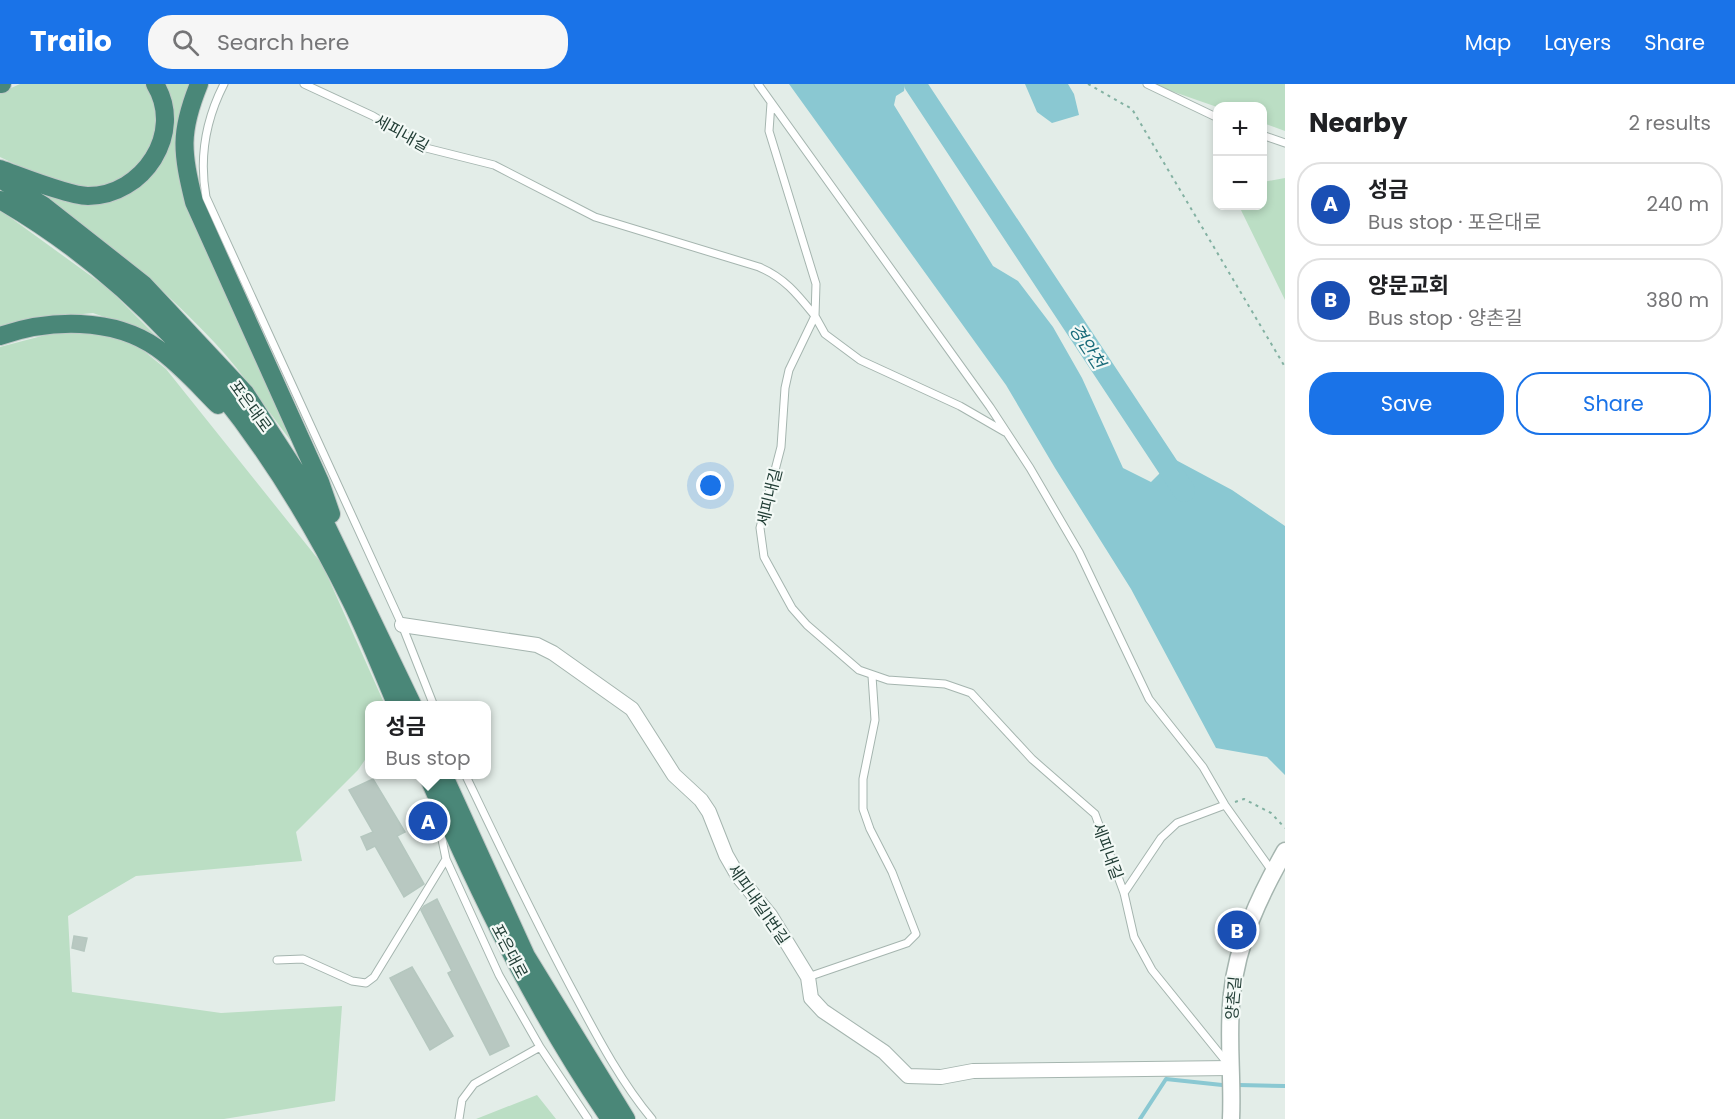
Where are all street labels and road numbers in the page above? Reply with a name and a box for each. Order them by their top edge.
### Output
street label: 세피내길 [370,109,433,158]
street label: 포은대로 [224,376,277,437]
street label: 세피내길 [751,466,788,528]
street label: 세피내길 [1087,820,1128,883]
street label: 세피내길1번길 [722,859,795,949]
street label: 포은대로 [486,920,534,983]
street label: 양촌길 [1220,975,1247,1021]

